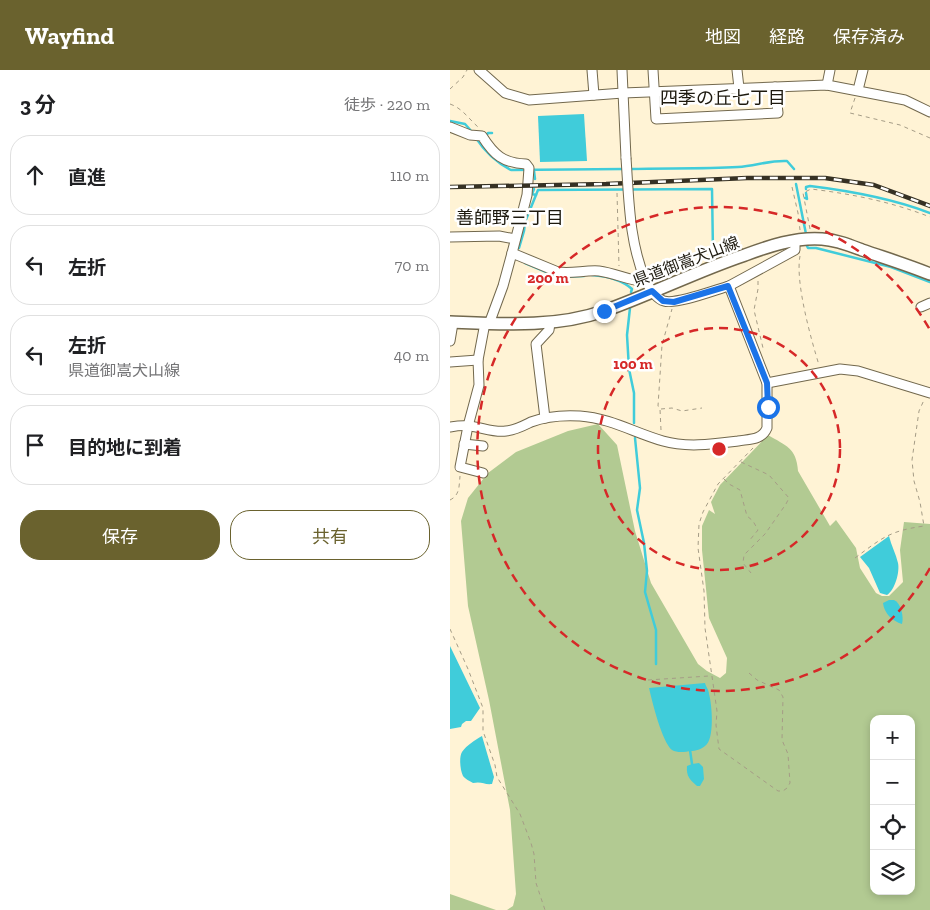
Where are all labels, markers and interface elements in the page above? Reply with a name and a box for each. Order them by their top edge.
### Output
text: Wayfind [25,21,114,50]
text: 地図 [705,26,741,48]
text: 経路 [769,26,805,48]
text: 保存済み [833,26,905,48]
district label: 四季の丘七丁目 [660,87,786,109]
text: 3 分 [20,92,56,117]
text: 徒歩 · 220 m [344,95,430,114]
icon: ahead [21,161,49,189]
text: 直進 [68,166,106,189]
text: 110 m [390,166,429,185]
district label: 善師野三丁目 [456,207,564,229]
street label: 県道御嵩犬山線 [630,233,742,290]
icon: left [21,251,49,279]
text: 左折 [68,256,106,279]
text: 70 m [395,256,429,275]
text: 200 m [527,269,569,287]
route end [593,300,616,323]
text: 左折 [68,334,106,357]
icon: left [21,341,49,369]
text: 40 m [394,346,429,365]
text: 100 m [613,355,653,373]
text: 県道御嵩犬山線 [68,361,180,380]
route start [757,396,780,419]
icon: arrive [21,431,49,459]
text: 目的地に到着 [68,436,182,459]
centre of rings [710,440,728,458]
button: 保存 [20,510,220,560]
button: 共有 [230,510,430,560]
map controls [870,715,915,895]
button: + [870,715,915,760]
button: − [870,760,915,805]
button: locate [870,805,915,850]
button: layers [870,850,915,895]

